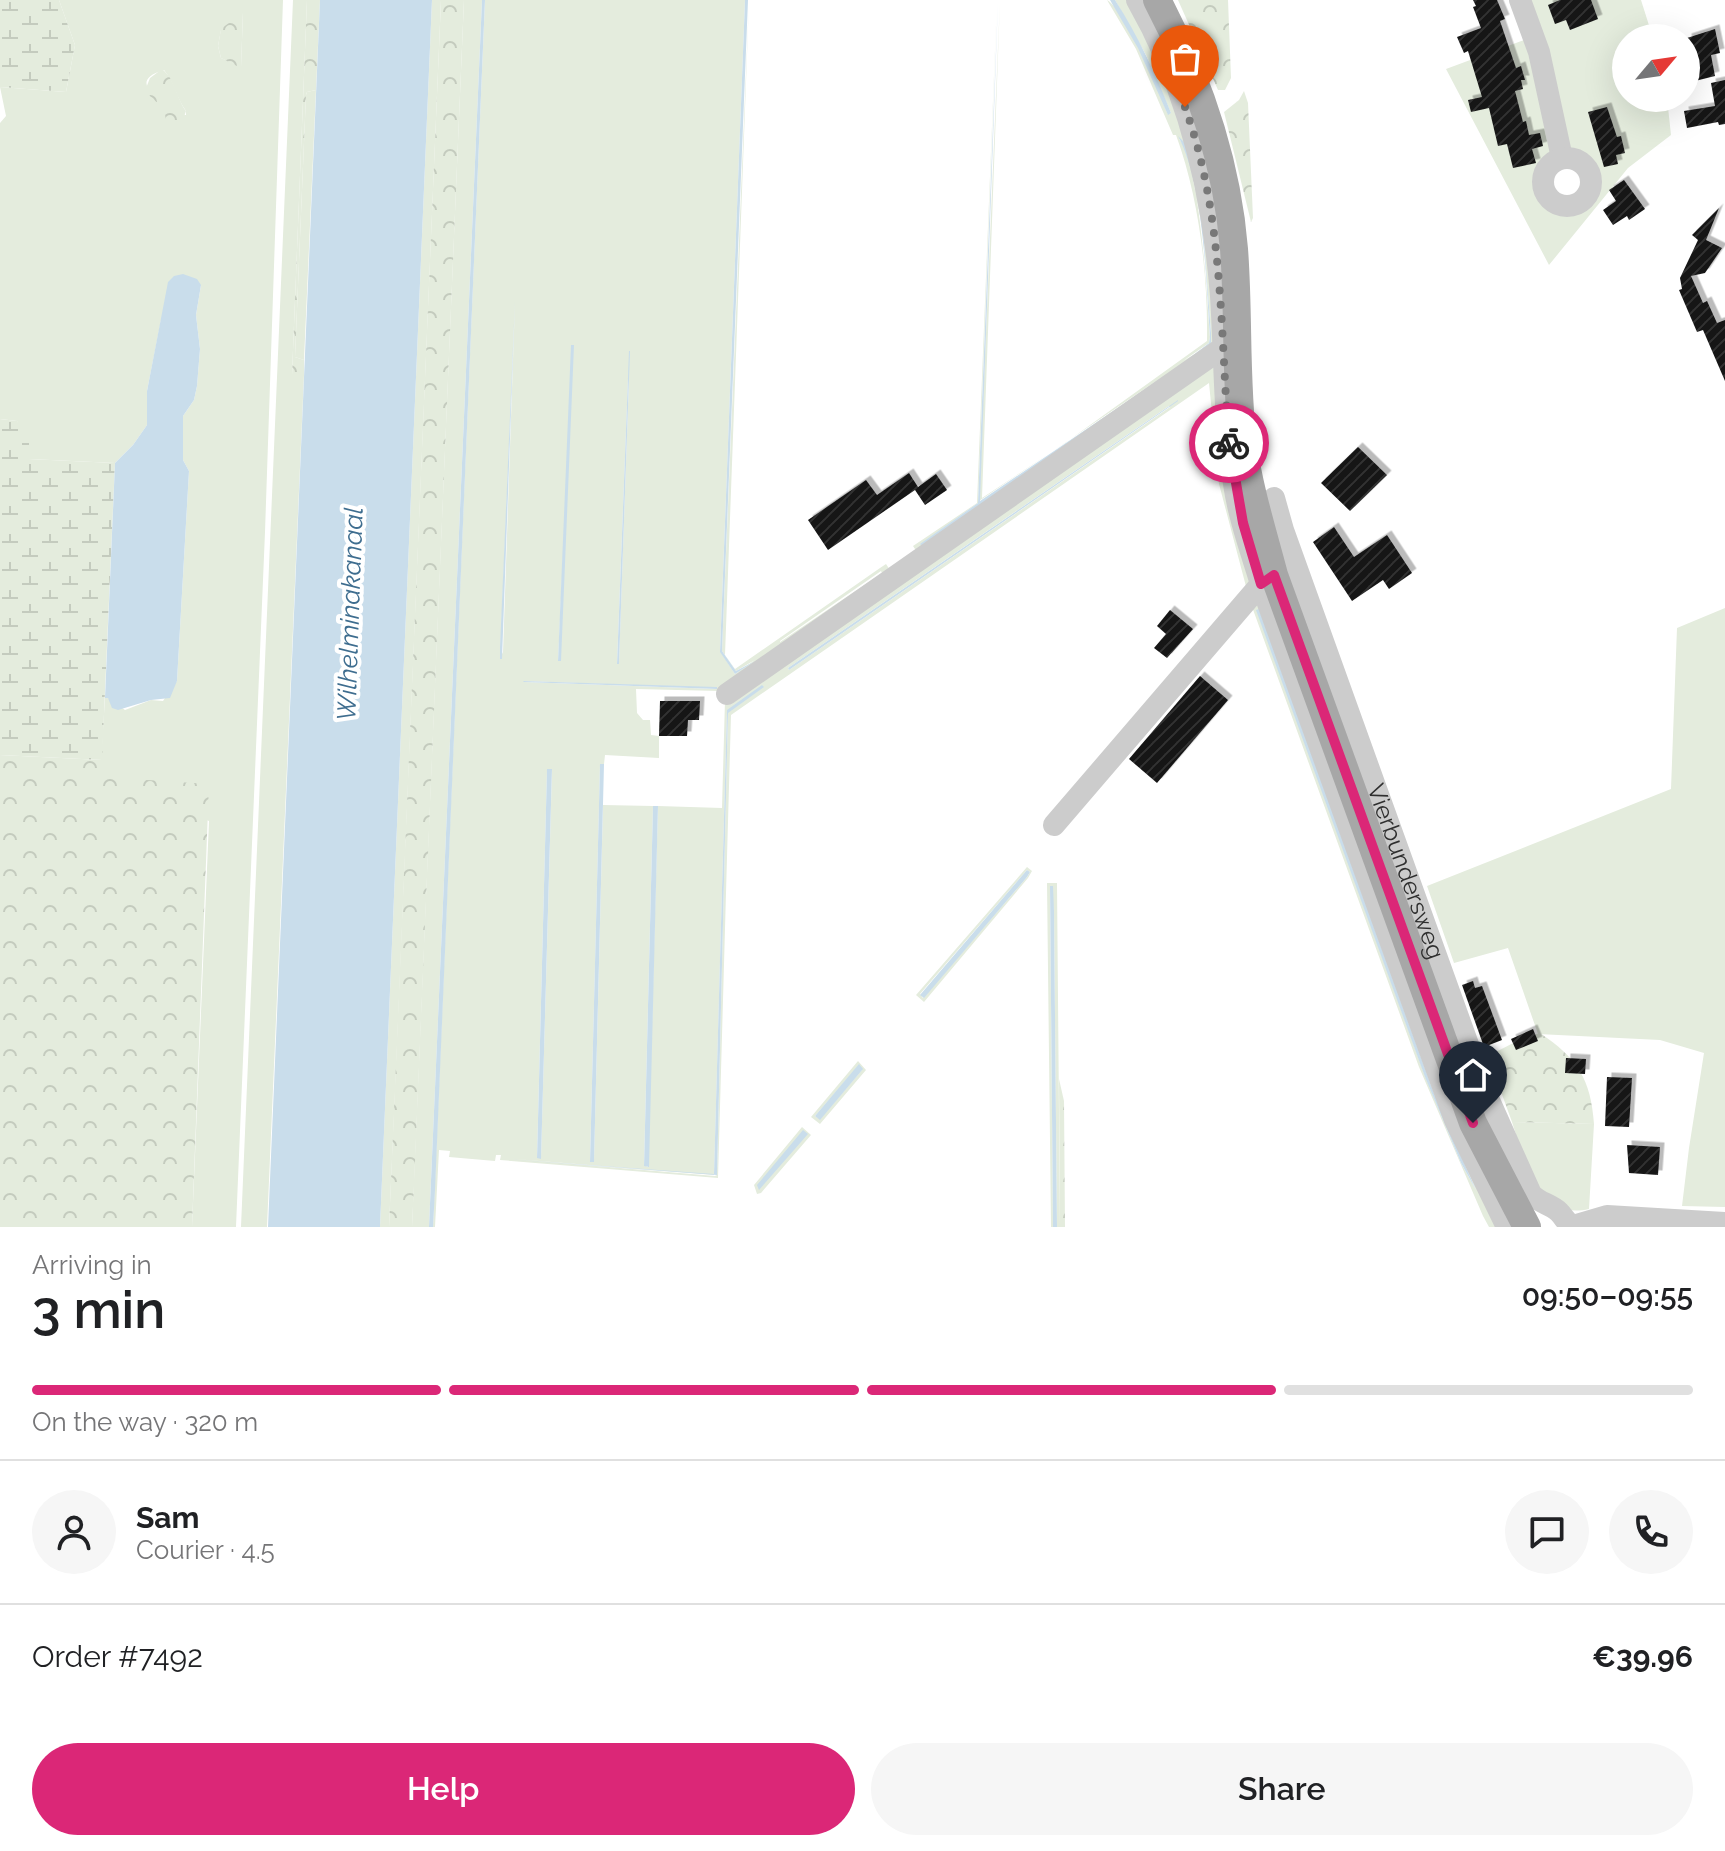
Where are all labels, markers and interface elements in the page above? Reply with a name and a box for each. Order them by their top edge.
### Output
north arrow [1612,24,1700,112]
map controls [1612,24,1700,112]
pin [1151,25,1219,107]
icon: bag [1163,37,1207,81]
courier [1189,403,1269,483]
icon: bike [1207,421,1251,465]
water label: Wilhelminakanaal [331,506,369,721]
street label: Vierbundersweg [1361,780,1451,963]
pin [1439,1041,1507,1123]
icon: home [1451,1053,1495,1097]
text: Arriving in [32,1250,152,1280]
text: 09:50–09:55 [1522,1278,1693,1313]
text: 3 min [32,1279,165,1340]
text: On the way · 320 m [32,1407,258,1437]
button: person [32,1490,116,1574]
button: chat [1505,1490,1589,1574]
button: phone [1609,1490,1693,1574]
text: Sam [136,1500,199,1535]
text: Courier · 4.5 [136,1535,275,1565]
text: Order #7492 [32,1639,203,1674]
text: €39.96 [1592,1639,1693,1674]
button: Help [32,1743,855,1835]
button: Share [871,1743,1693,1835]

